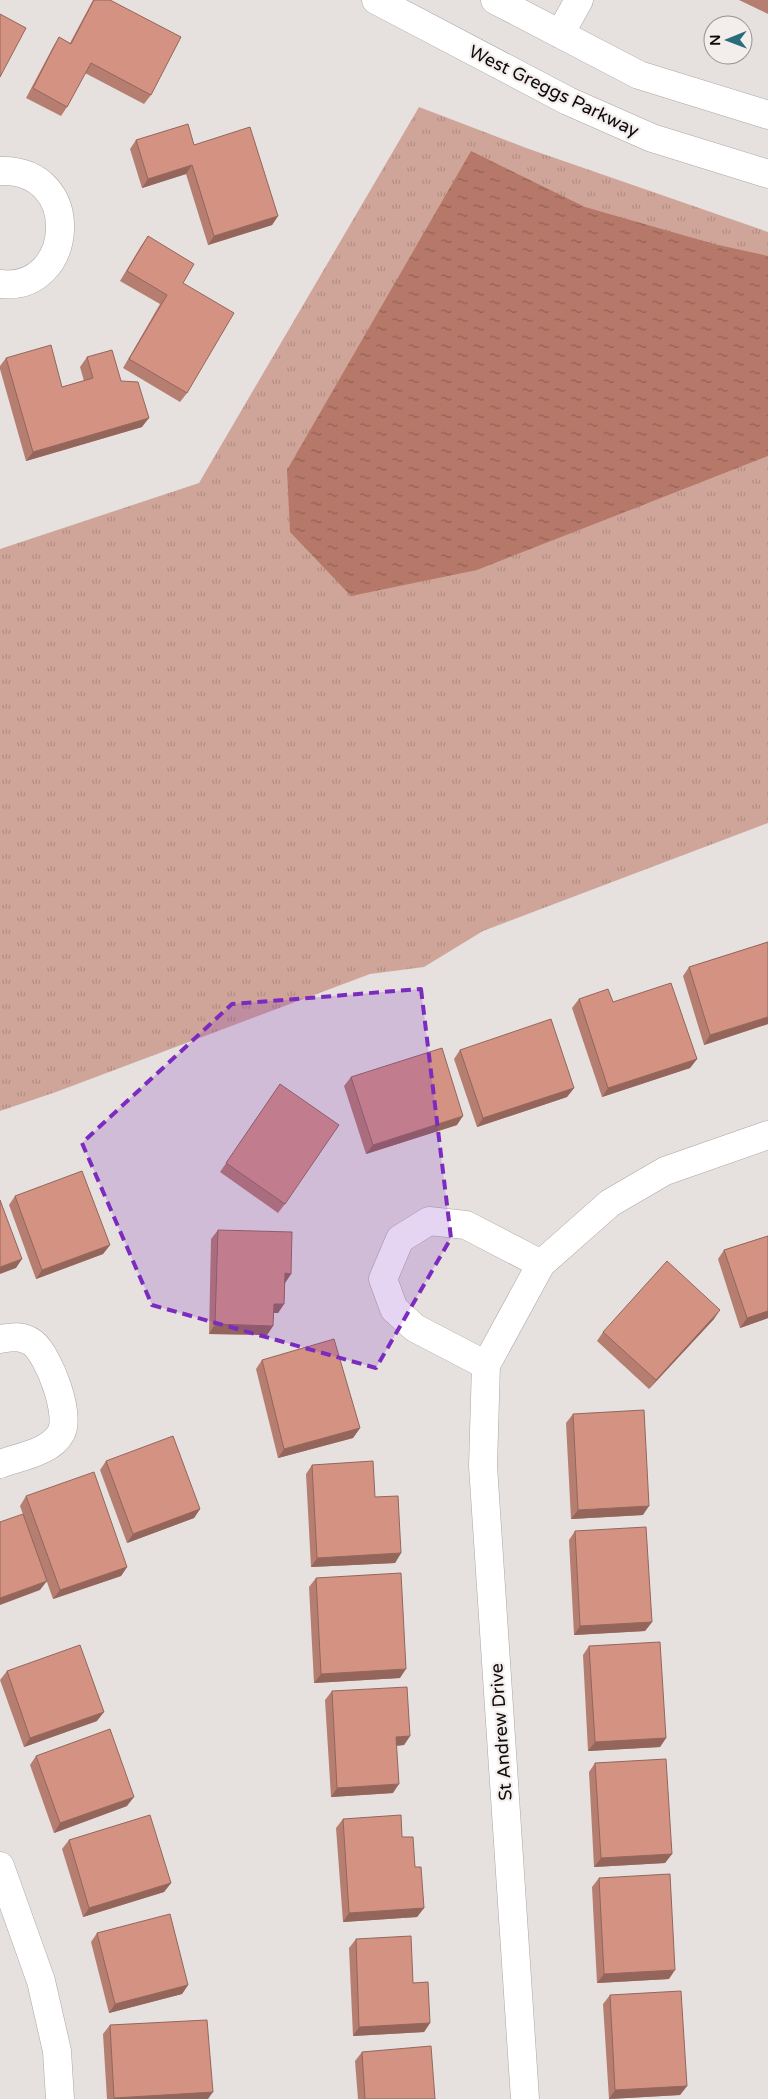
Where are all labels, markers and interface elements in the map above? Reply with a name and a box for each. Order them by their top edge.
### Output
north arrow [703,15,753,65]
text: N [707,34,724,46]
street label: West Greggs Parkway [465,40,643,142]
street label: St Andrew Drive [485,1662,517,1802]

